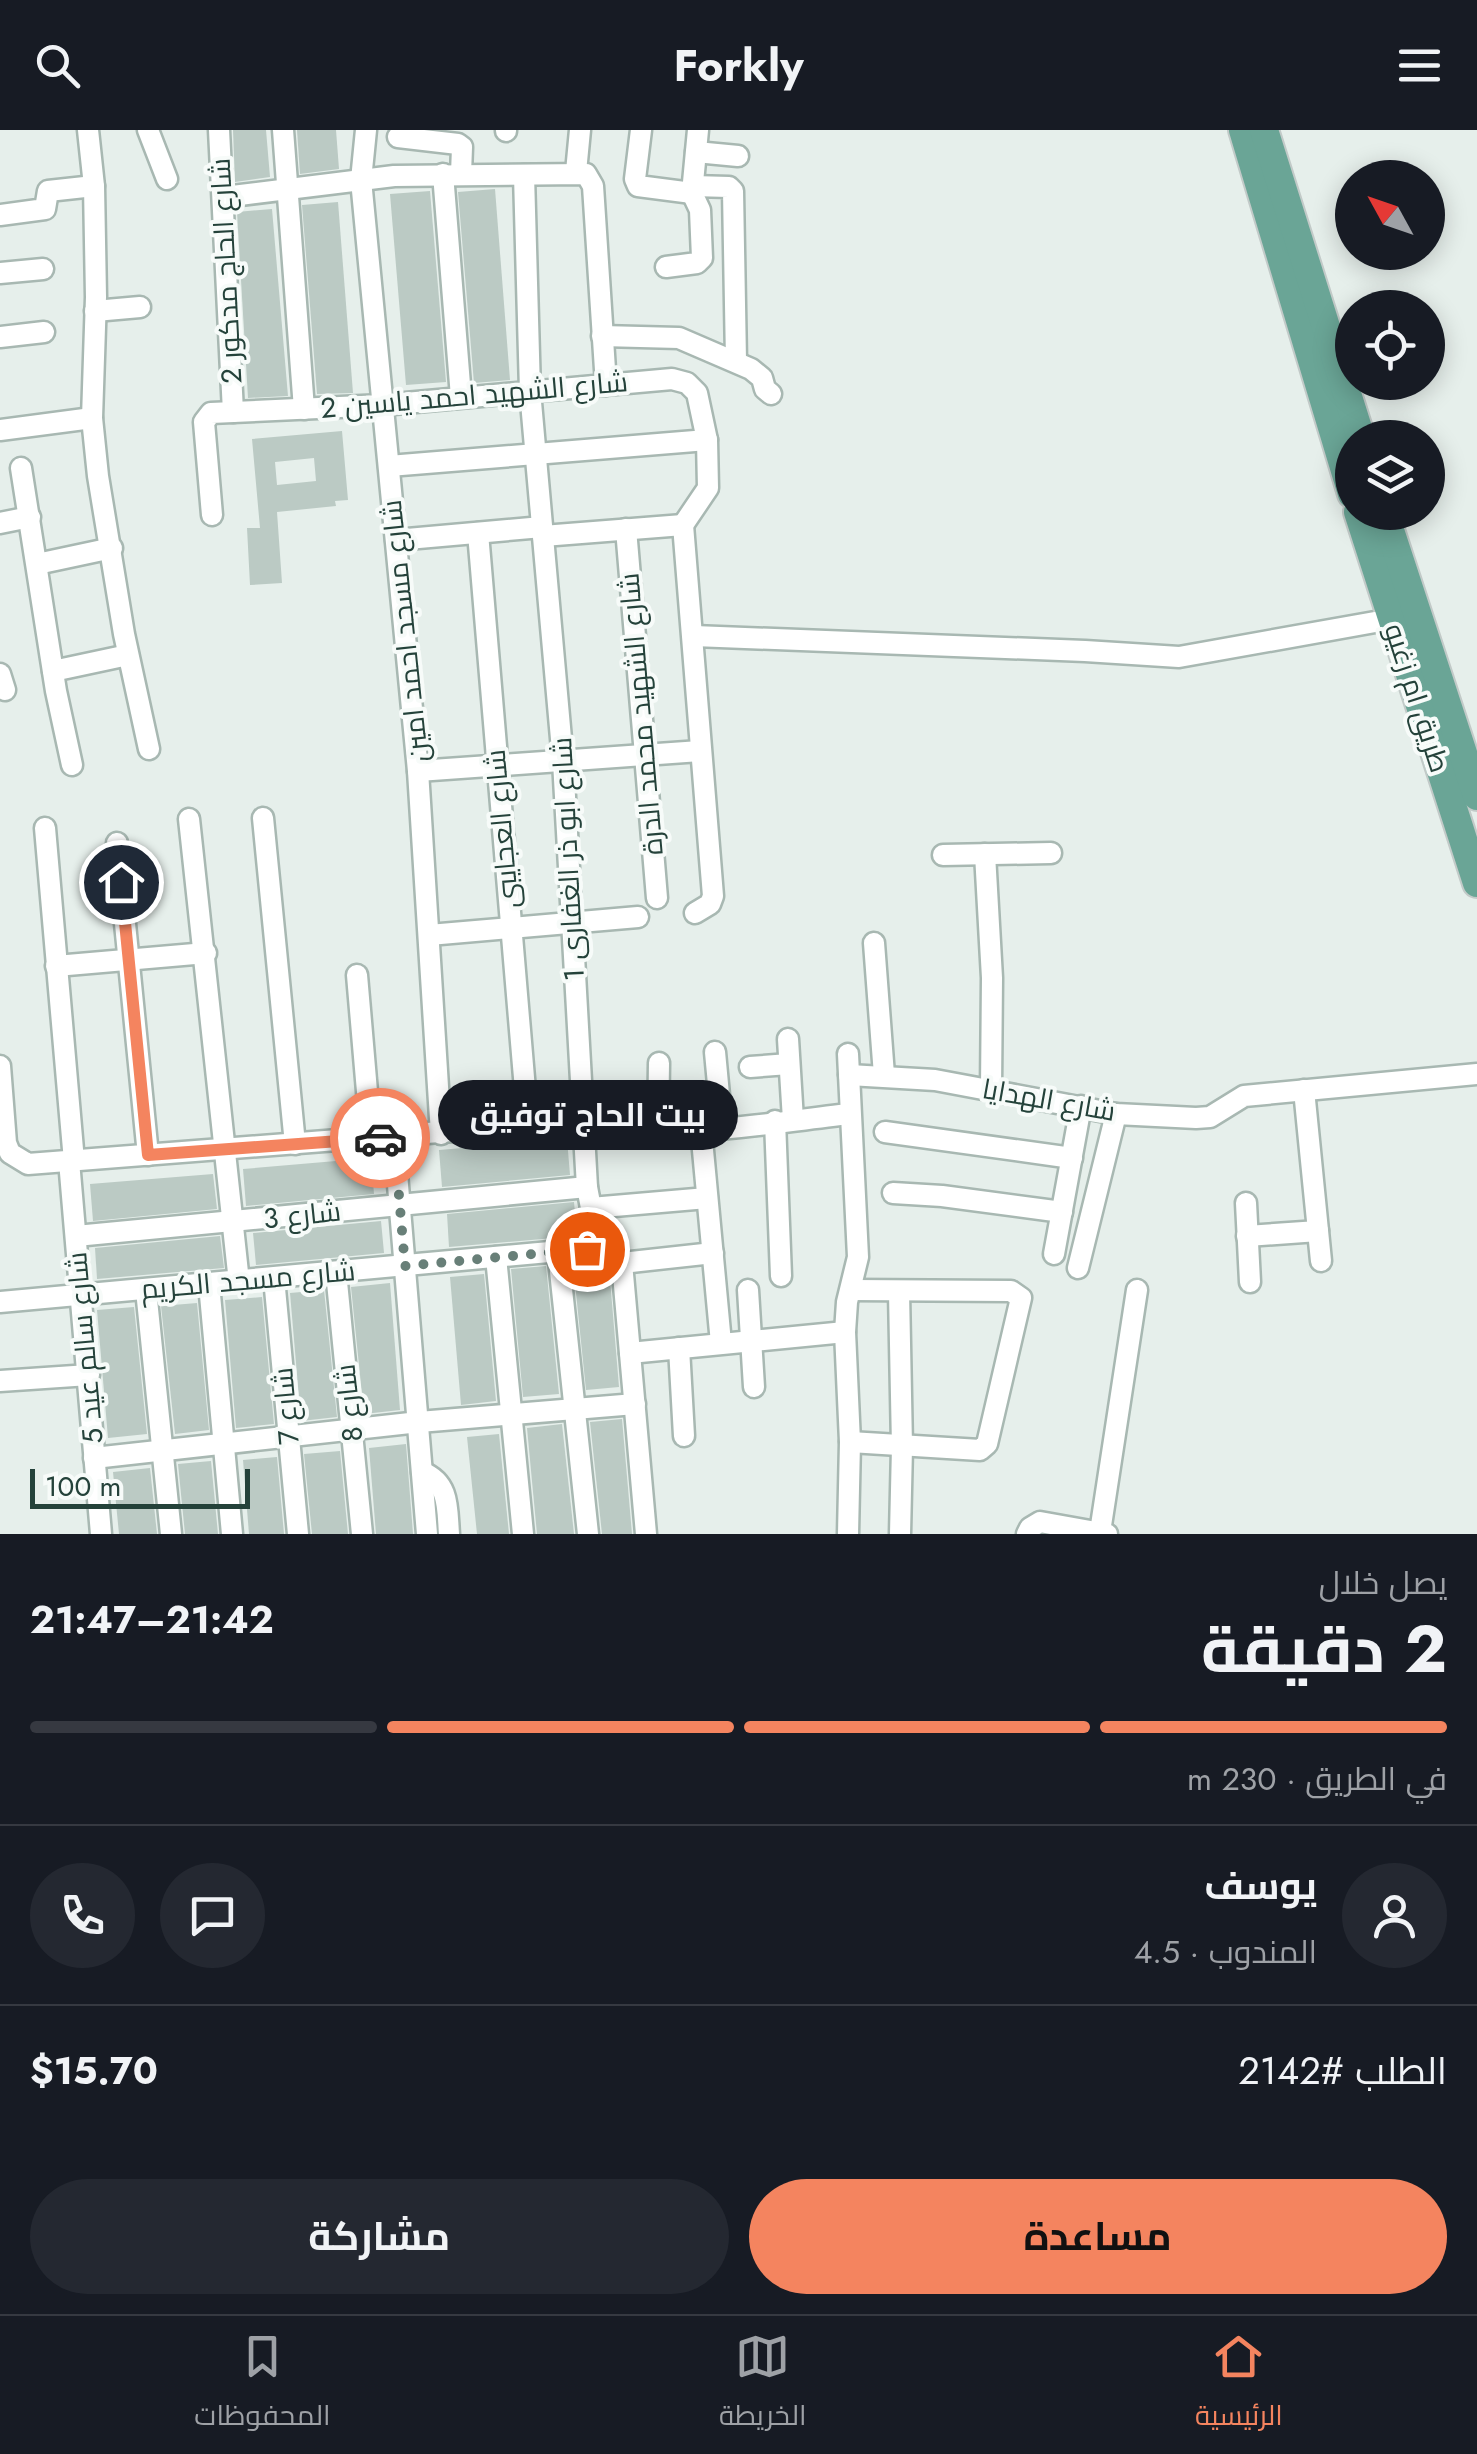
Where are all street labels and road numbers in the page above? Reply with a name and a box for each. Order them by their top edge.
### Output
street label: شارع الحاج مدكور 2 [200,157,252,385]
street label: شارع الشهيد احمد ياسين 2 [319,361,629,429]
street label: شارع مسجد احمد امين [371,498,439,764]
street label: شارع الشهيد محمد الدرة [608,571,674,857]
street label: طريق ام زغيو [1374,618,1460,778]
street label: شارع ابو ذر الغفارى 1 [541,736,595,982]
street label: شارع العجايبى [475,748,529,910]
street label: شارع الهدايا [979,1068,1119,1132]
street label: شارع 3 [261,1191,343,1239]
street label: شارع سالم عيد 5 [56,1250,114,1446]
street label: شارع مسجد الكريم [139,1250,357,1310]
street label: شارع 8 [325,1362,373,1444]
street label: شارع 7 [262,1366,310,1446]

